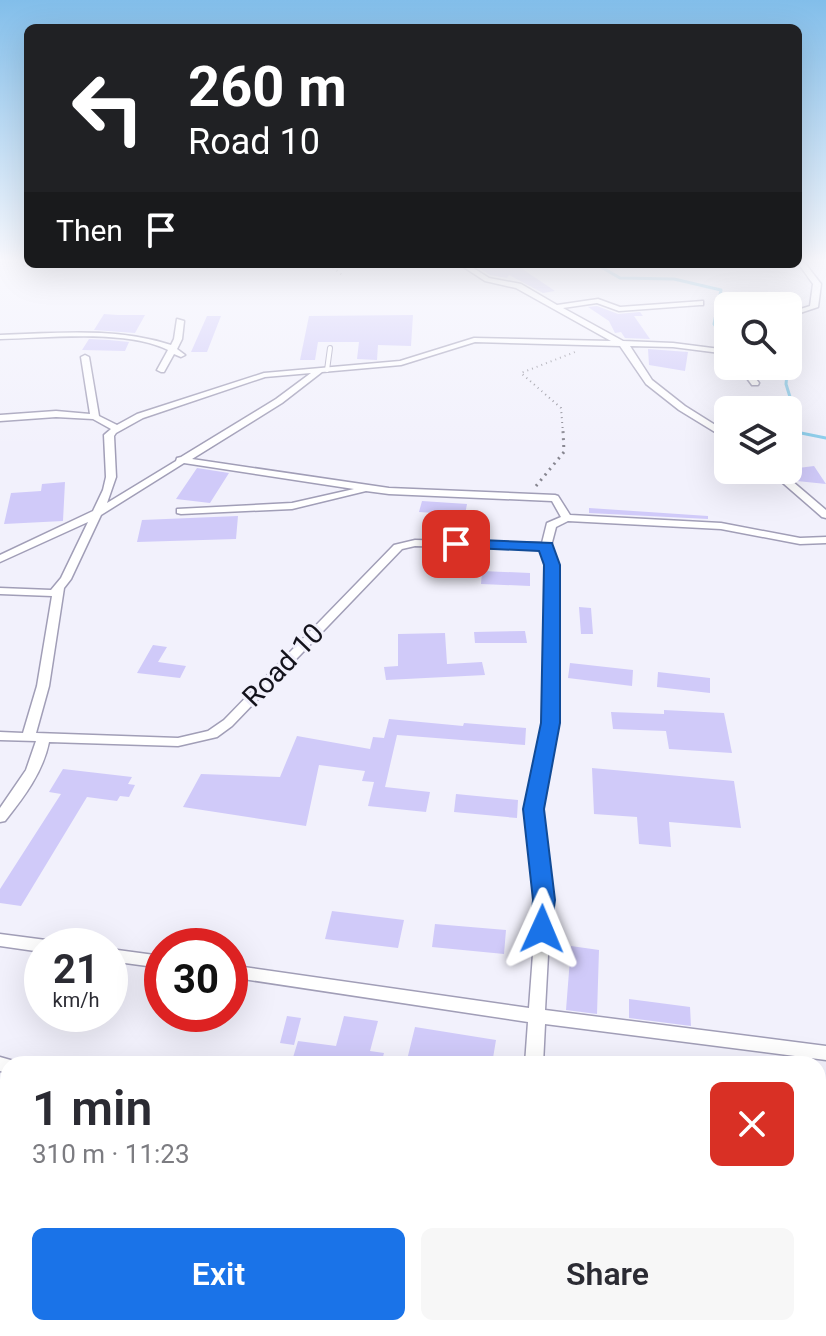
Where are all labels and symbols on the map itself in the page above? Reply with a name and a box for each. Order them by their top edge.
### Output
pin [422,510,490,578]
street label: Road 10 [235,617,331,713]
position arrow [500,887,584,971]
speed limit sign: 30 [144,928,248,1032]

